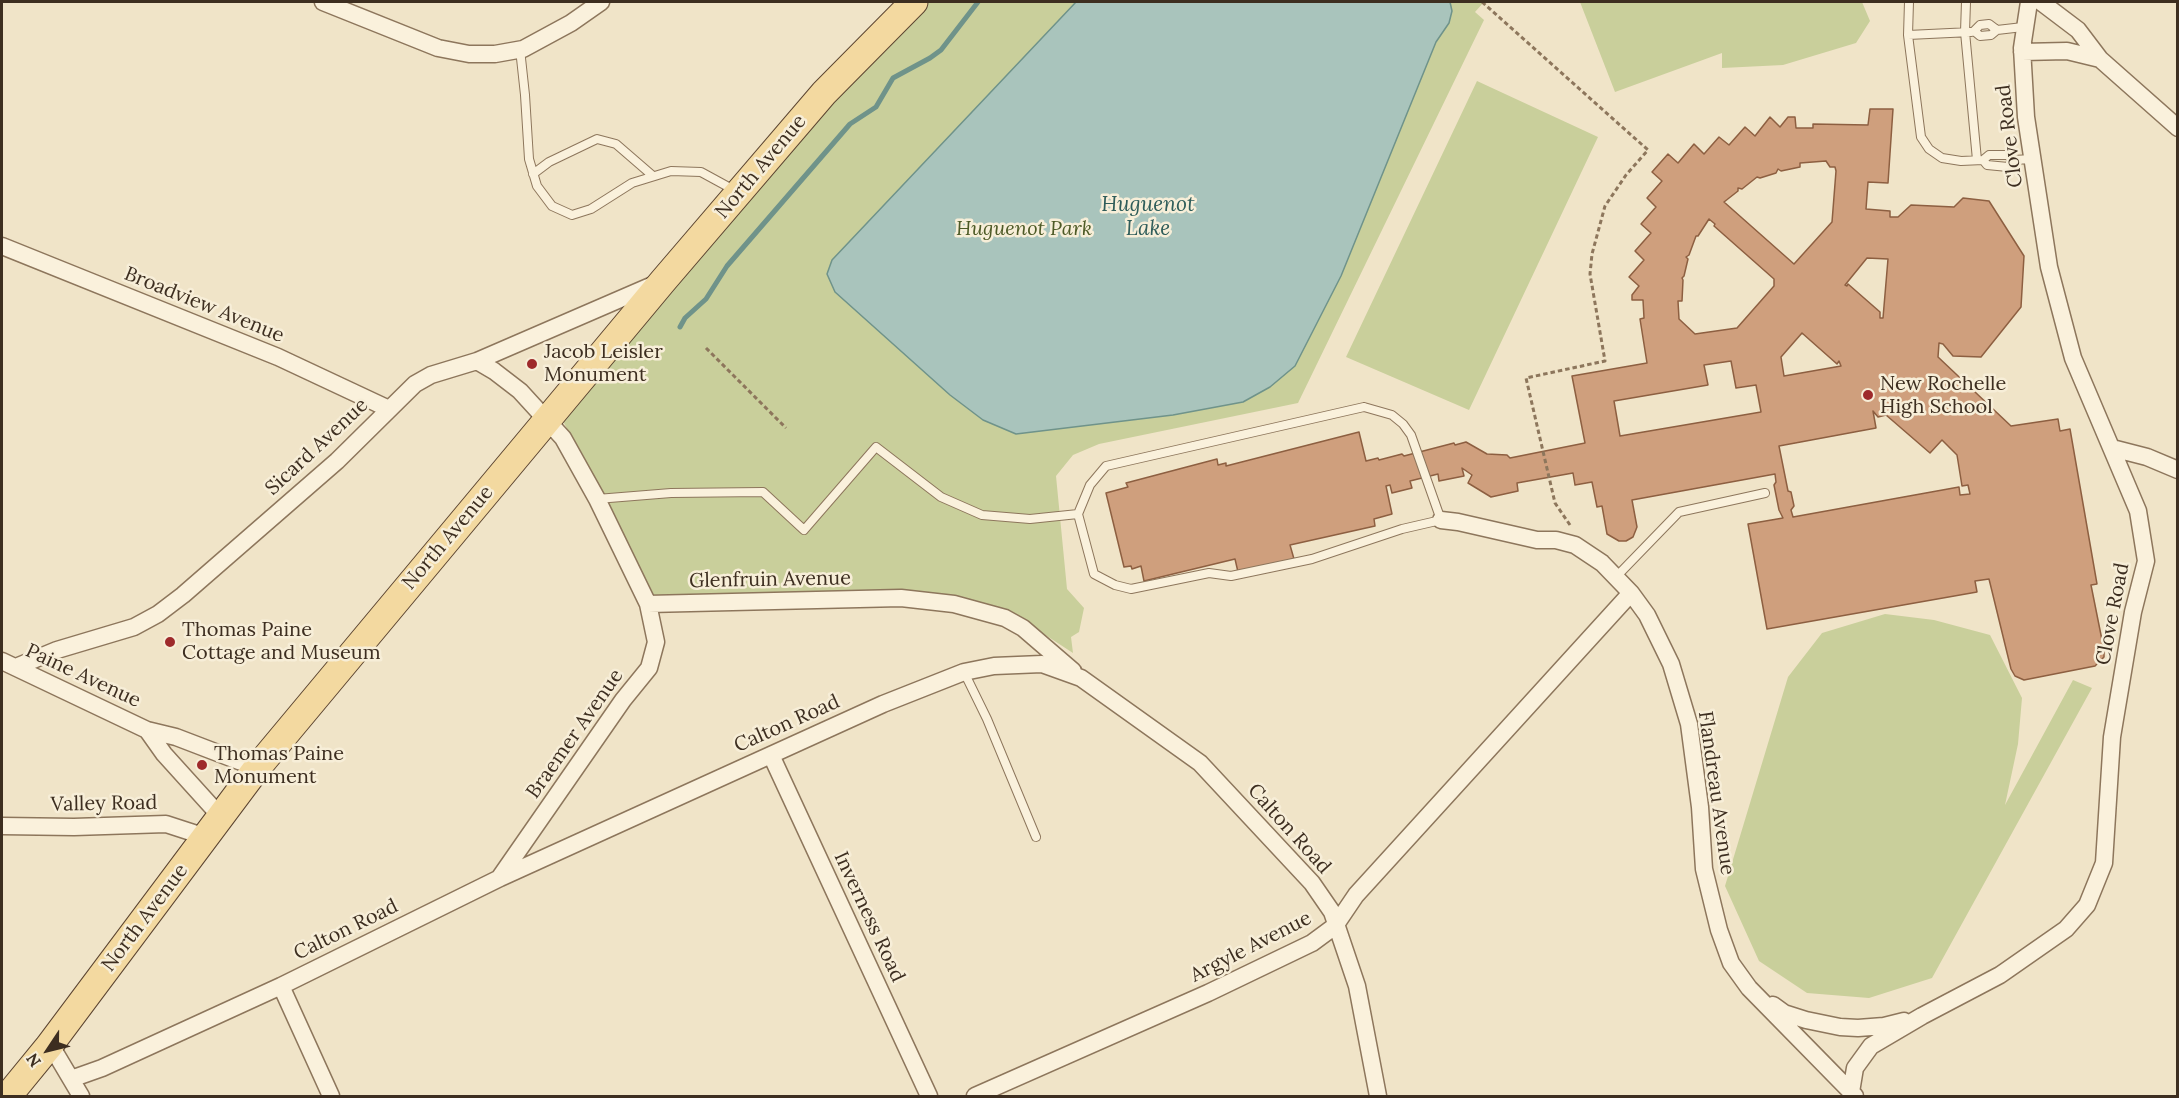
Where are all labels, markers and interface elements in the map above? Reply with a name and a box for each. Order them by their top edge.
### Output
street label: Clove Road [1992,83,2028,189]
street label: North Avenue [711,110,811,224]
water label: Huguenot Lake [1101,192,1195,242]
park label: Huguenot Park [956,217,1092,241]
street label: Broadview Avenue [121,262,287,348]
place label: Jacob Leisler Monument [544,340,663,387]
marker: Jacob Leisler Monument [525,357,539,371]
place label: New Rochelle High School [1880,372,2006,419]
marker: New Rochelle High School [1861,388,1875,402]
street label: Sicard Avenue [261,393,373,501]
street label: North Avenue [398,481,498,595]
street label: Clove Road [2091,561,2135,667]
street label: Glenfruin Avenue [689,567,851,593]
place label: Thomas Paine Cottage and Museum [182,618,381,665]
marker: Thomas Paine Cottage and Museum [163,635,177,649]
street label: Paine Avenue [22,639,144,713]
street label: Braemer Avenue [521,665,629,803]
street label: Calton Road [731,690,843,758]
street label: Flandreau Avenue [1693,709,1739,877]
place label: Thomas Paine Monument [214,742,344,789]
marker: Thomas Paine Monument [195,758,209,772]
street label: Calton Road [1242,779,1336,879]
street label: Valley Road [50,791,158,817]
street label: Inverness Road [828,848,910,986]
street label: North Avenue [97,860,193,976]
street label: Calton Road [290,894,402,966]
street label: Argyle Avenue [1187,906,1315,988]
north arrow [18,1020,78,1080]
text: N [22,1050,45,1071]

